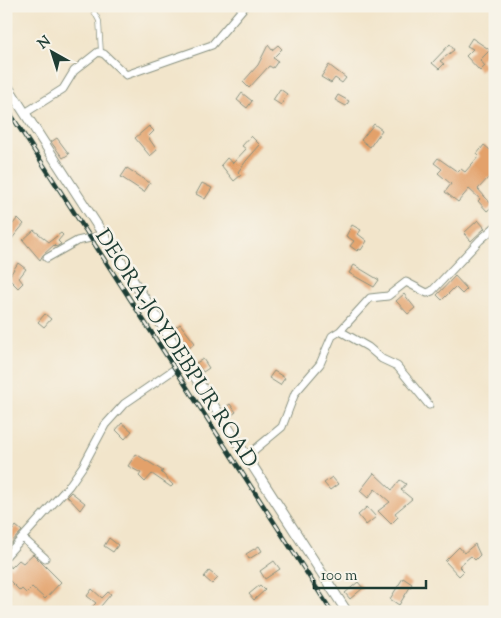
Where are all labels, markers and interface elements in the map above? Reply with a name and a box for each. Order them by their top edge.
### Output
north arrow [28,28,78,78]
text: N [34,32,56,55]
street label: DEORA-JOYDEBPUR ROAD [87,224,264,474]
scale bar [314,558,426,590]
text: 100 m [321,566,358,587]

